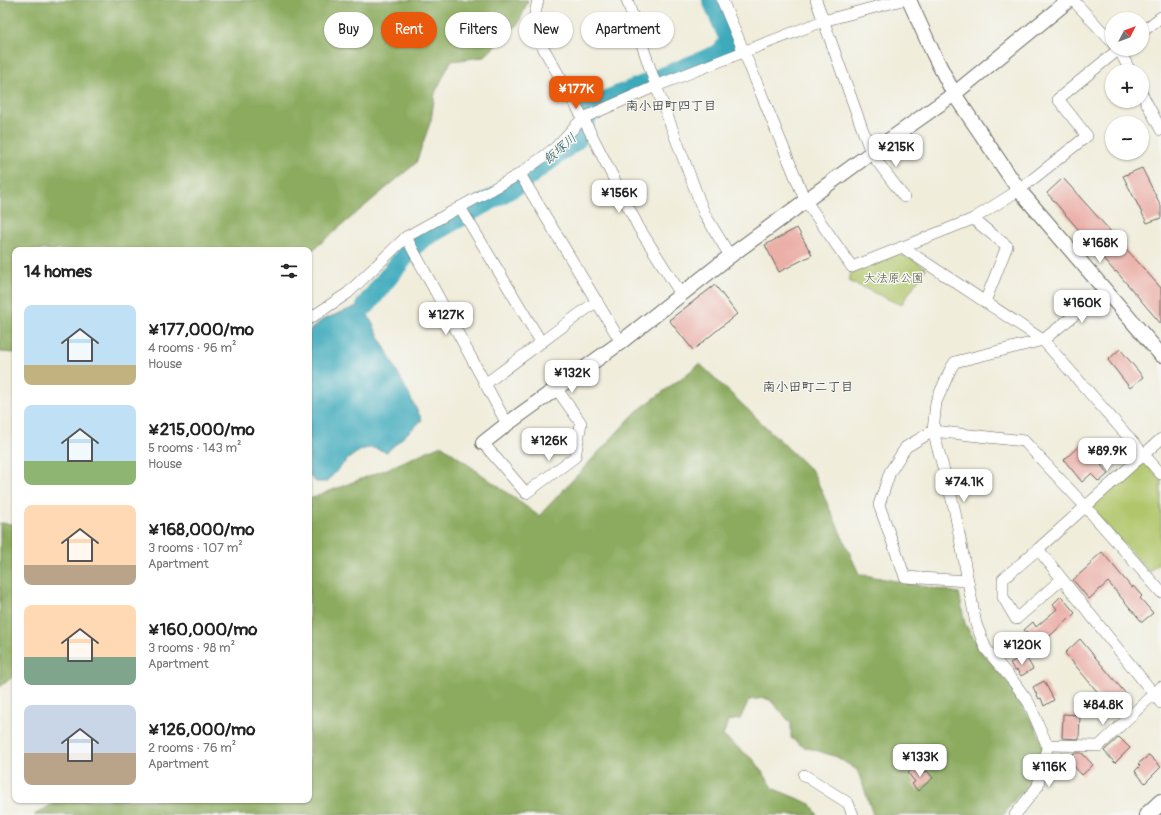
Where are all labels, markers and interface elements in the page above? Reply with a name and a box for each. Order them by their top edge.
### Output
chip: Buy [324,12,373,48]
chip: Rent [381,12,437,48]
chip: Filters [445,12,511,48]
chip: New [519,12,573,48]
chip: Apartment [581,12,674,48]
north arrow [1105,12,1149,56]
map controls [1105,12,1149,160]
button: + [1105,64,1149,108]
pin: ¥177K [548,76,604,110]
text: ¥177K [558,81,594,97]
district label: 南小田町四丁目 [625,98,717,114]
button: − [1105,116,1149,160]
water label: 飯塚川 [540,130,580,168]
pin: ¥215K [868,134,924,168]
text: ¥215K [878,139,914,155]
pin: ¥156K [591,180,647,214]
text: ¥156K [601,185,637,201]
pin: ¥168K [1072,230,1128,264]
text: ¥168K [1082,235,1118,251]
icon: filters [278,260,300,282]
text: 14 homes [24,261,92,282]
park label: 大法原公園 [864,271,924,286]
pin: ¥160K [1054,290,1110,324]
text: ¥160K [1063,295,1101,311]
pin: ¥127K [418,302,474,336]
text: ¥127K [428,307,464,323]
text: ¥177,000/mo [148,319,254,340]
icon: home [56,321,104,369]
text: 4 rooms · 96 m² [148,340,236,356]
text: House [148,356,182,372]
pin: ¥132K [544,360,600,394]
text: ¥132K [554,365,590,381]
district label: 南小田町二丁目 [762,379,854,395]
text: ¥215,000/mo [148,419,255,440]
icon: home [56,421,104,469]
pin: ¥126K [521,428,577,462]
text: ¥126K [531,433,567,449]
pin: ¥89.9K [1074,438,1140,472]
text: 5 rooms · 143 m² [148,440,242,456]
text: ¥89.9K [1087,443,1127,459]
text: House [148,456,182,472]
pin: ¥74.1K [931,469,997,503]
text: ¥74.1K [944,474,984,490]
text: ¥168,000/mo [148,519,254,540]
icon: home [56,521,104,569]
text: 3 rooms · 107 m² [148,540,243,556]
text: Apartment [148,556,209,572]
text: ¥160,000/mo [148,619,257,640]
icon: home [56,621,104,669]
pin: ¥120K [994,632,1050,666]
text: ¥120K [1003,637,1041,653]
text: 3 rooms · 98 m² [148,640,235,656]
text: Apartment [148,656,209,672]
pin: ¥84.8K [1070,692,1136,726]
text: ¥84.8K [1083,697,1123,713]
text: ¥126,000/mo [148,719,255,740]
icon: home [56,721,104,769]
text: 2 rooms · 76 m² [148,740,236,756]
pin: ¥133K [892,744,948,778]
text: ¥133K [902,749,938,765]
pin: ¥116K [1021,754,1077,788]
text: Apartment [148,756,209,772]
text: ¥116K [1032,759,1066,775]

